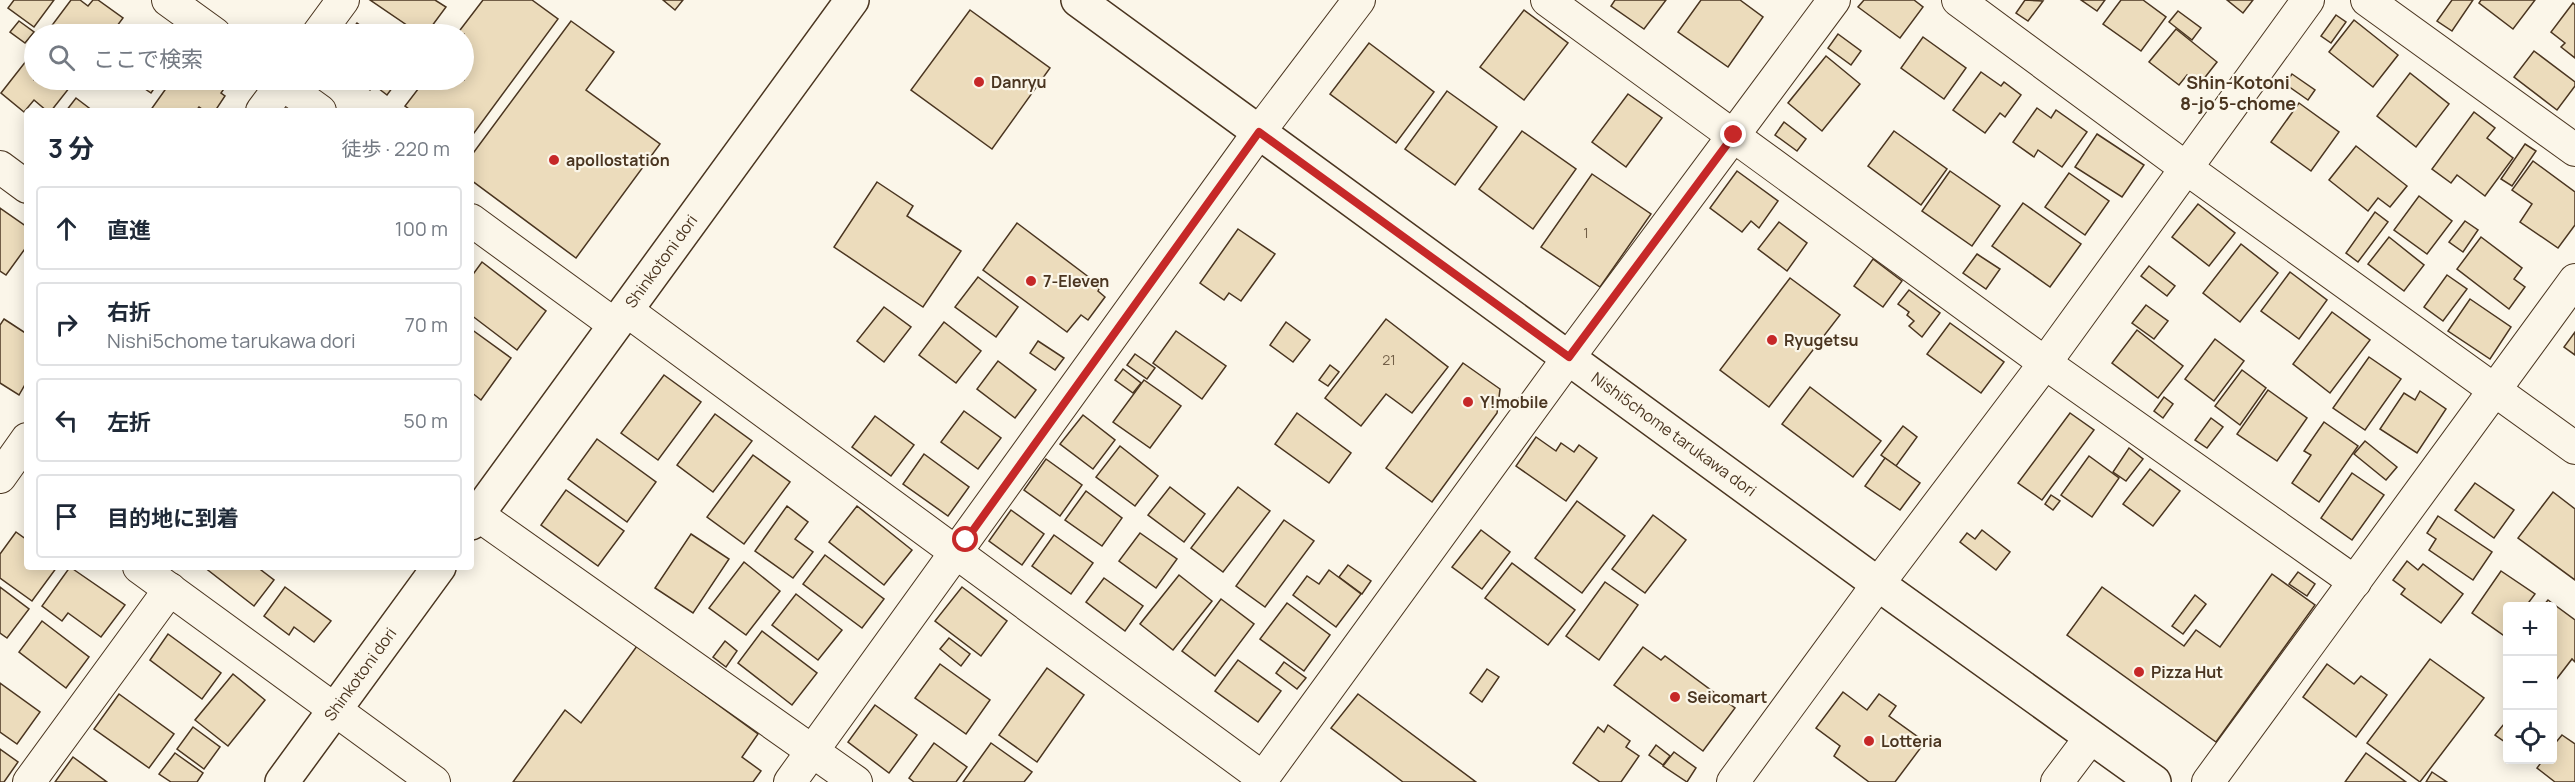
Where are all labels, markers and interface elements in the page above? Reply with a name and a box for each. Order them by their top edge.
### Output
search box [24,24,474,90]
icon: search [45,41,78,74]
text: ここで検索 [93,44,203,74]
district label: Shin-Kotoni 8-jo 5-chome [2180,70,2296,115]
place label: Danryu [991,71,1047,93]
marker: Danryu [972,75,986,89]
route end [1720,121,1746,147]
text: 3 分 [48,130,94,166]
text: 徒歩 · 220 m [342,135,450,162]
place label: apollostation [566,149,670,171]
marker: apollostation [547,153,561,167]
street label: Shinkotoni dori [620,210,702,312]
icon: ahead [50,212,83,245]
text: 直進 [107,215,151,245]
text: 100 m [395,215,448,242]
house number: 1 [1583,223,1589,242]
place label: 7-Eleven [1043,270,1109,292]
marker: 7-Eleven [1024,274,1038,288]
text: 右折 [107,297,151,327]
icon: right [50,308,83,341]
text: 70 m [405,311,448,338]
text: Nishi5chome tarukawa dori [107,327,356,354]
place label: Ryugetsu [1784,329,1859,351]
marker: Ryugetsu [1765,333,1779,347]
house number: 21 [1382,350,1396,369]
street label: Nishi5chome tarukawa dori [1587,367,1761,501]
place label: Y!mobile [1480,391,1549,413]
marker: Y!mobile [1461,395,1475,409]
icon: left [50,404,83,437]
text: 左折 [107,407,151,437]
text: 50 m [403,407,448,434]
icon: arrive [50,500,83,533]
text: 目的地に到着 [107,503,239,533]
route start [952,526,978,552]
map controls [2503,602,2557,764]
button: + [2503,602,2557,656]
street label: Shinkotoni dori [319,623,401,725]
button: − [2503,656,2557,710]
place label: Pizza Hut [2151,661,2223,683]
marker: Pizza Hut [2132,665,2146,679]
place label: Seicomart [1687,686,1767,708]
marker: Seicomart [1668,690,1682,704]
button: locate [2503,710,2557,764]
place label: Lotteria [1881,730,1942,752]
marker: Lotteria [1862,734,1876,748]

